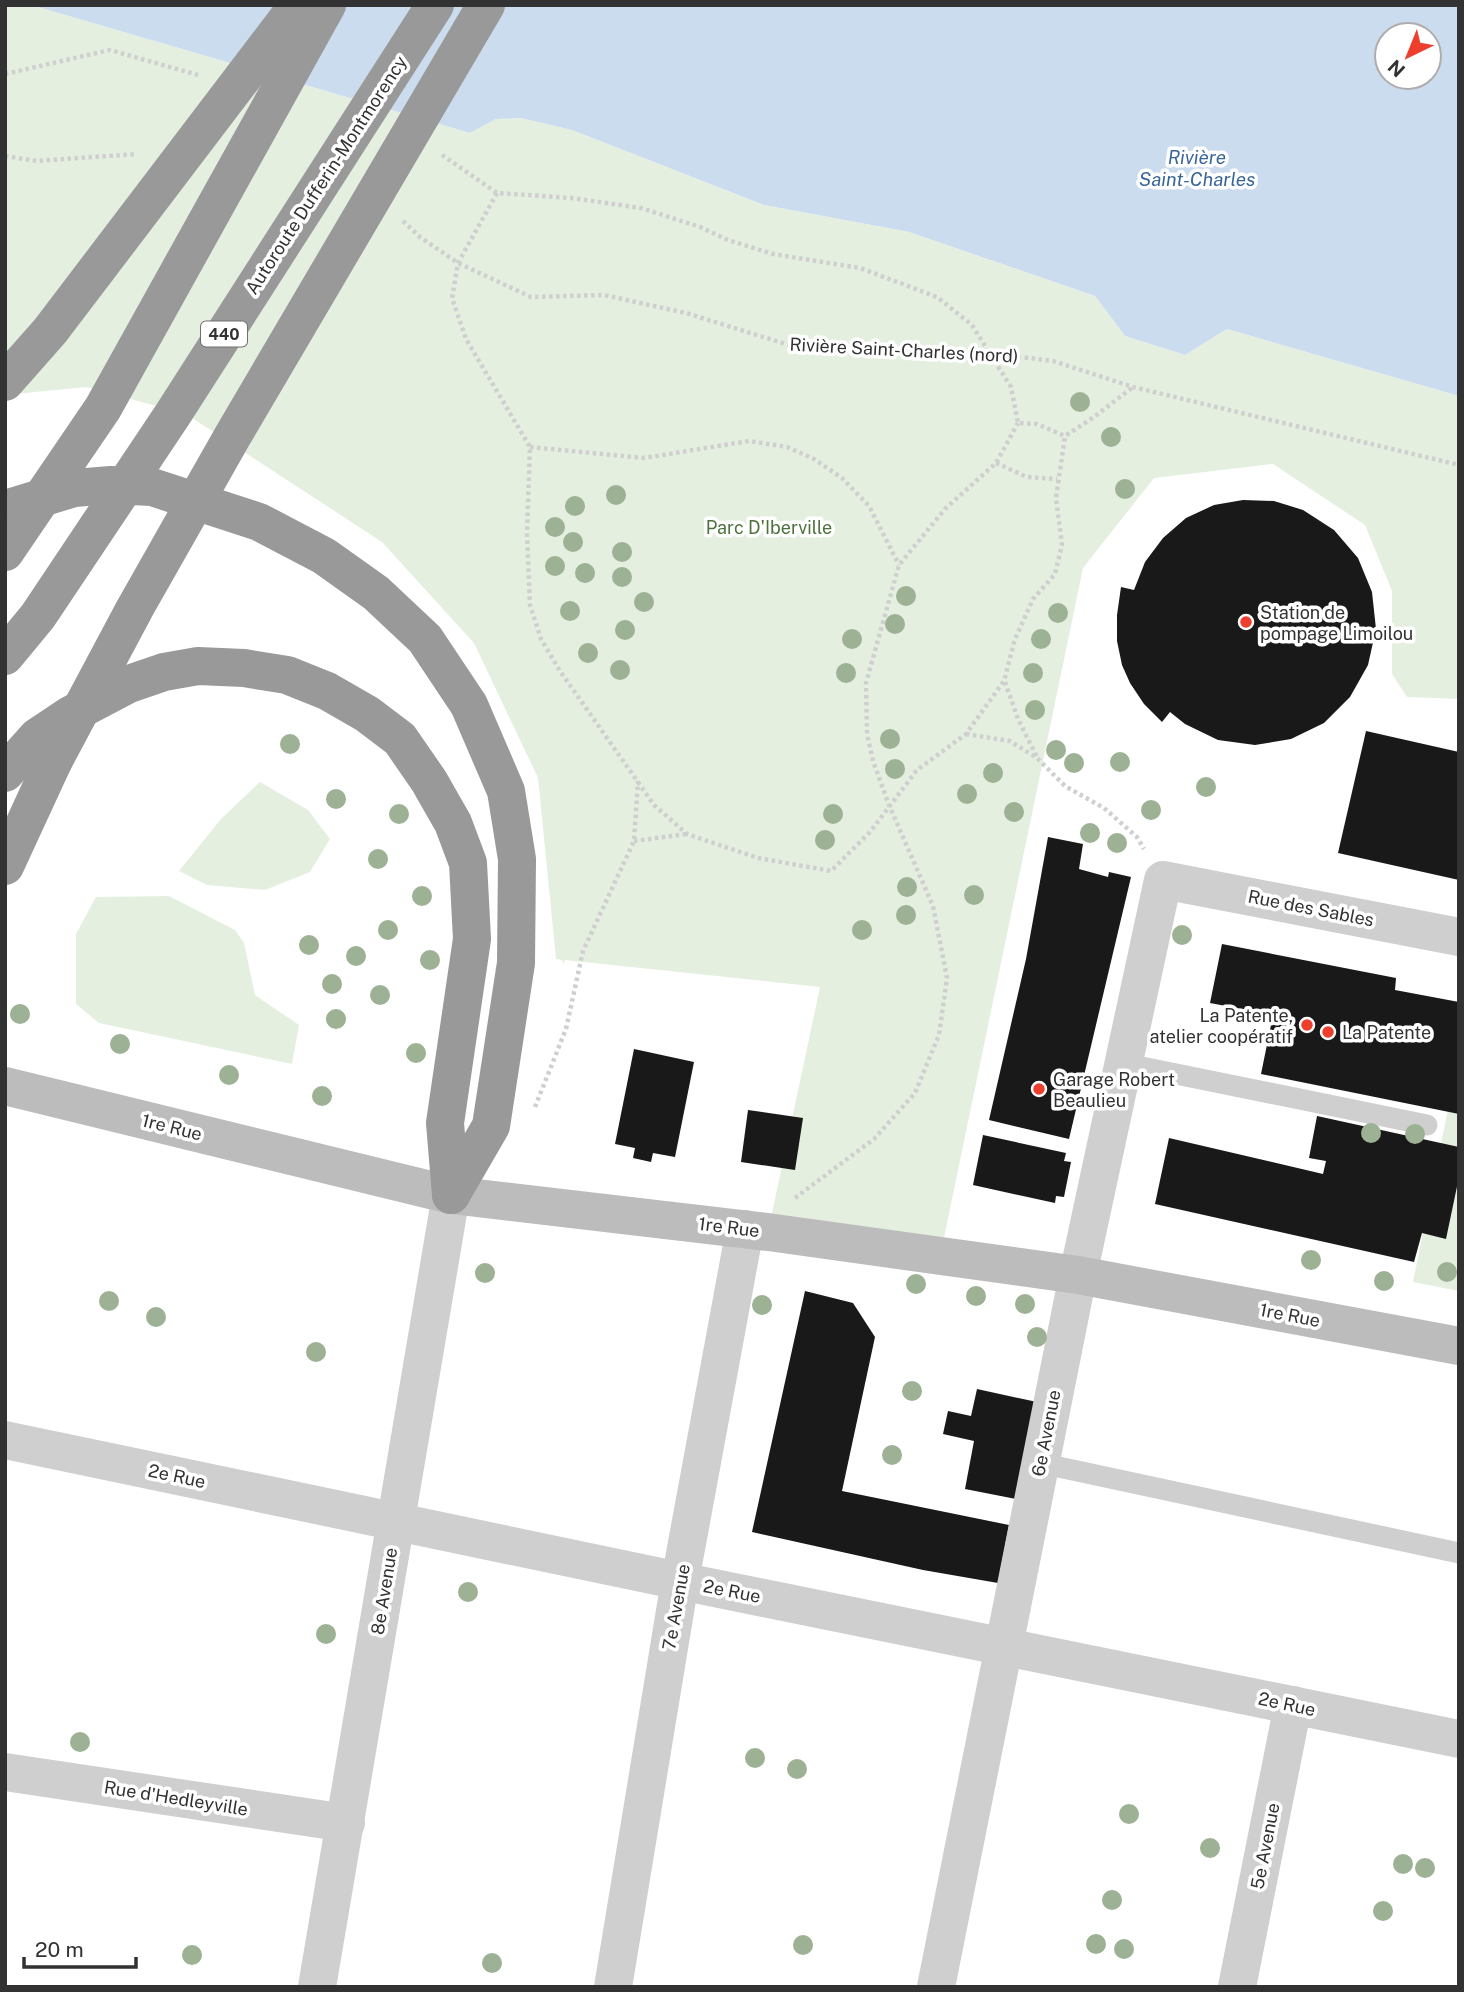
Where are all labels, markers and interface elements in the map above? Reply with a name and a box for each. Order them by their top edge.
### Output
north arrow [1373,21,1443,91]
street label: Autoroute Dufferin-Montmorency [241,52,411,298]
text: N [1383,55,1409,82]
water label: Rivière Saint-Charles [1139,146,1255,190]
road number: 440 [201,322,247,346]
street label: Rivière Saint-Charles (nord) [789,334,1019,366]
park label: Parc D'Iberville [706,517,832,538]
place label: Station de pompage Limoilou [1260,602,1413,644]
marker: Station de pompage Limoilou [1238,614,1254,630]
street label: Rue des Sables [1246,885,1376,931]
place label: La Patente, atelier coopératif [1149,1005,1293,1047]
marker: La Patente, atelier coopératif [1299,1017,1315,1033]
place label: La Patente [1342,1022,1431,1043]
marker: La Patente [1320,1024,1336,1040]
place label: Garage Robert Beaulieu [1053,1069,1175,1111]
marker: Garage Robert Beaulieu [1031,1081,1047,1097]
street label: 1re Rue [140,1109,204,1145]
street label: 1re Rue [697,1213,761,1241]
street label: 1re Rue [1258,1299,1322,1331]
street label: 6e Avenue [1027,1388,1065,1478]
street label: 2e Rue [147,1460,207,1492]
street label: 8e Avenue [367,1546,401,1636]
street label: 7e Avenue [658,1562,694,1652]
street label: 2e Rue [702,1575,762,1607]
street label: 2e Rue [1257,1688,1317,1720]
street label: Rue d'Hedleyville [103,1776,249,1820]
street label: 5e Avenue [1246,1801,1284,1891]
scale bar [24,1926,136,1970]
text: 20 m [35,1937,84,1962]

